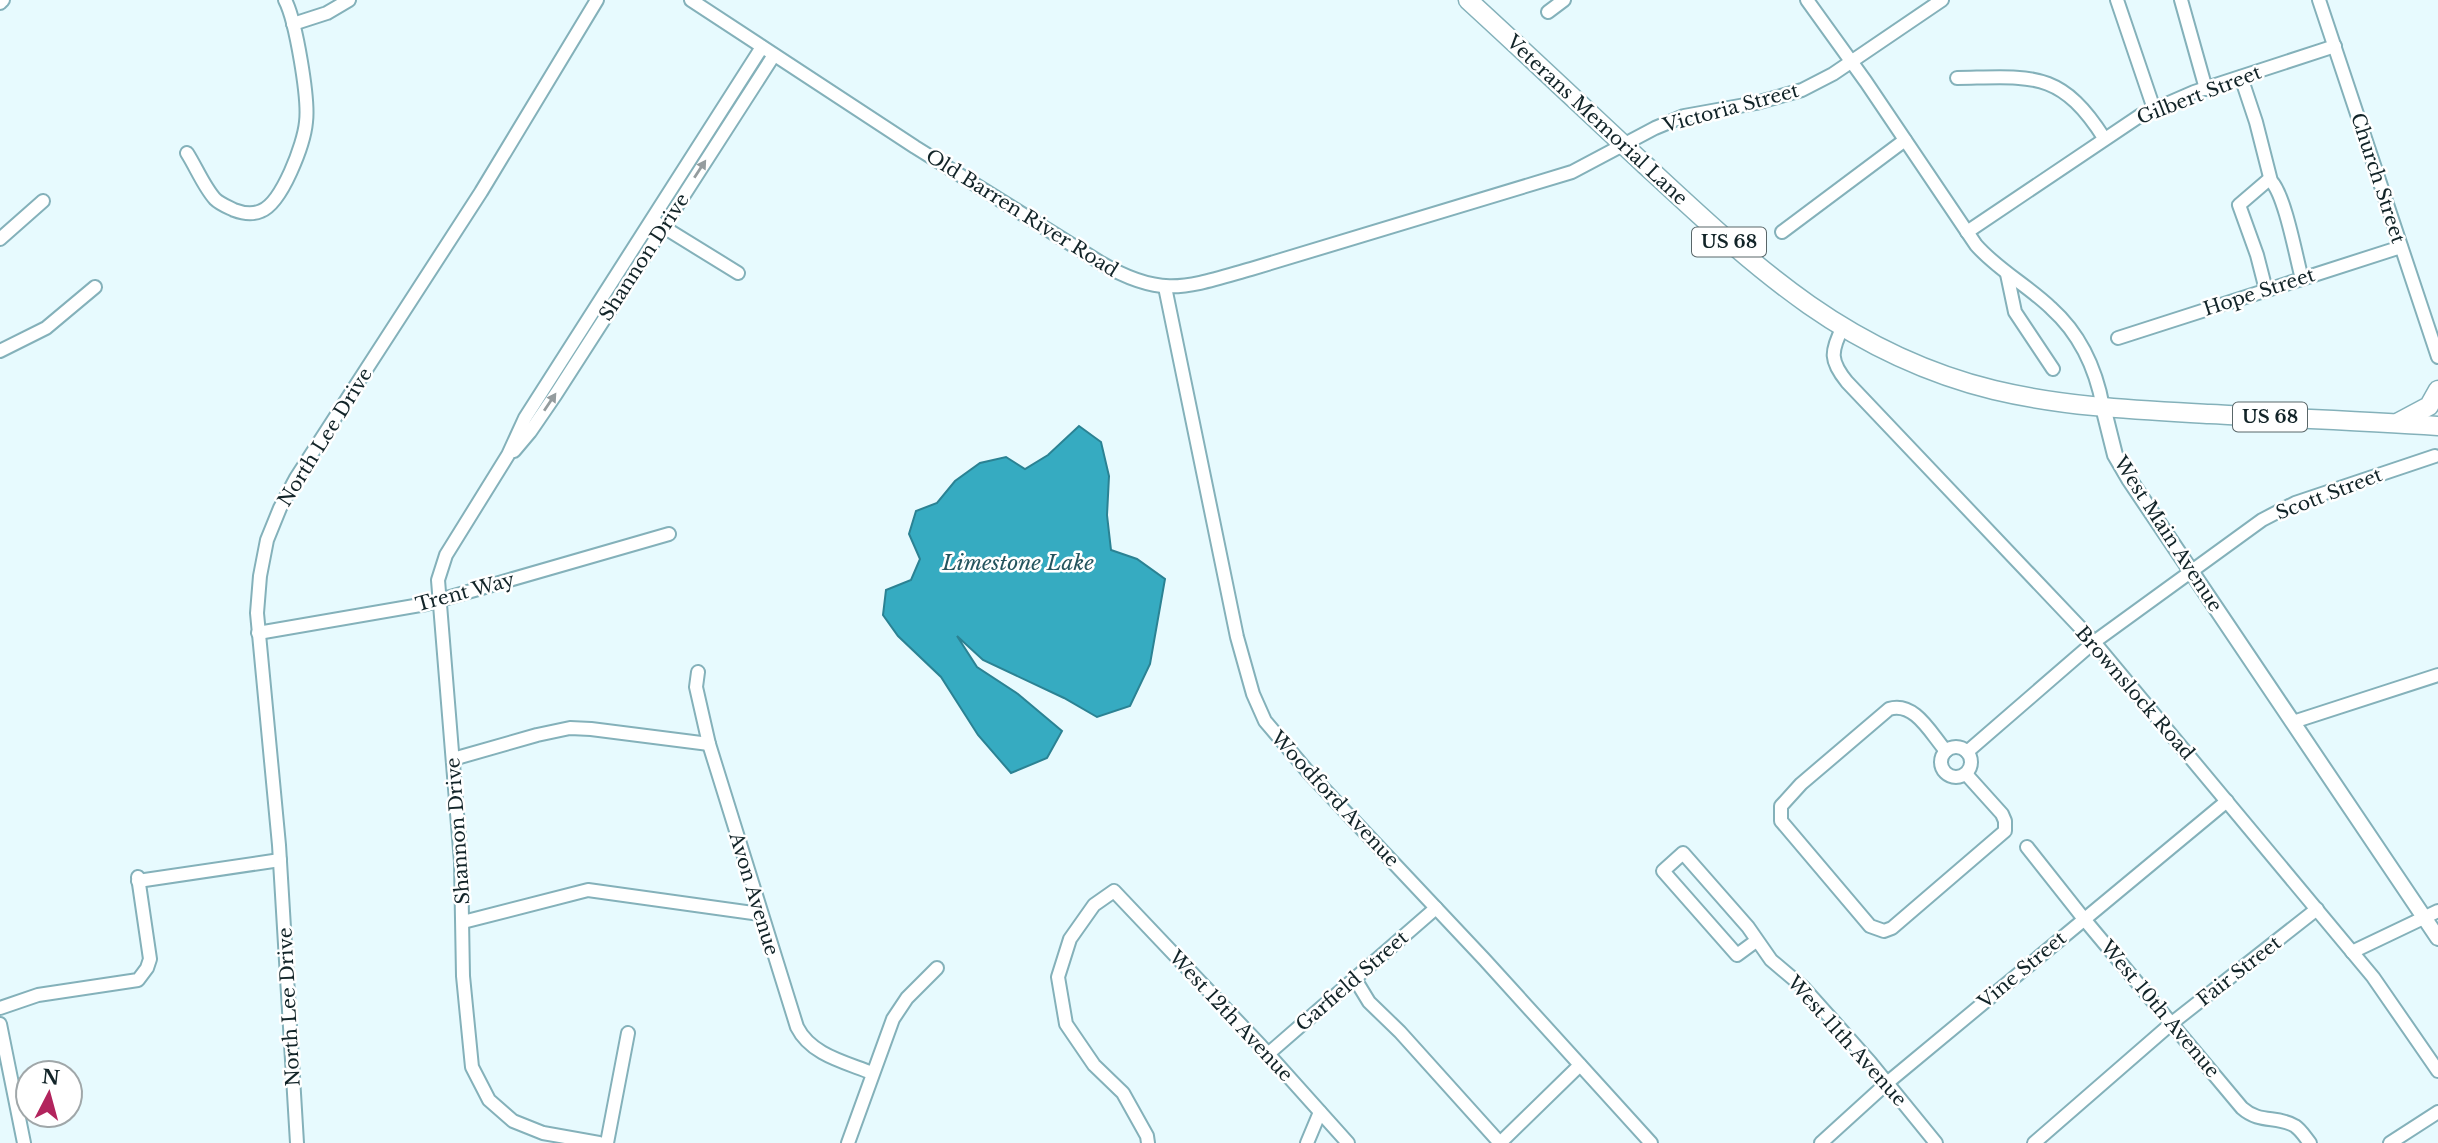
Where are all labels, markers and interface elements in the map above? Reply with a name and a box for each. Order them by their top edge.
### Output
street label: Veterans Memorial Lane [1501,29,1692,210]
street label: Gilbert Street [2134,60,2265,129]
street label: Victoria Street [1660,79,1802,137]
street label: Church Street [2346,110,2410,247]
street label: Old Barren River Road [921,144,1123,282]
one-way arrow [693,160,706,179]
street label: Shannon Drive [594,189,694,325]
road number: US 68 [1692,228,1766,256]
street label: Hope Street [2200,263,2318,321]
street label: North Lee Drive [273,363,377,511]
one-way arrow [543,393,557,411]
road number: US 68 [2233,402,2307,432]
street label: West Main Avenue [2109,451,2227,616]
street label: Scott Street [2273,463,2386,525]
water label: Limestone Lake [941,550,1094,576]
street label: Trent Way [413,568,517,616]
street label: Brownslock Road [2071,621,2199,765]
street label: Woodford Avenue [1265,726,1404,872]
street label: Shannon Drive [441,757,475,905]
street label: Avon Avenue [724,829,784,958]
street label: Garfield Street [1291,926,1413,1036]
street label: Vine Street [1973,926,2071,1014]
street label: North Lee Drive [273,927,305,1087]
street label: Fair Street [2192,931,2286,1011]
street label: West 10th Avenue [2095,935,2224,1082]
street label: West 12th Avenue [1164,945,1298,1086]
street label: West 11th Avenue [1782,970,1912,1111]
north arrow [14,1059,84,1129]
text: N [41,1065,61,1090]

